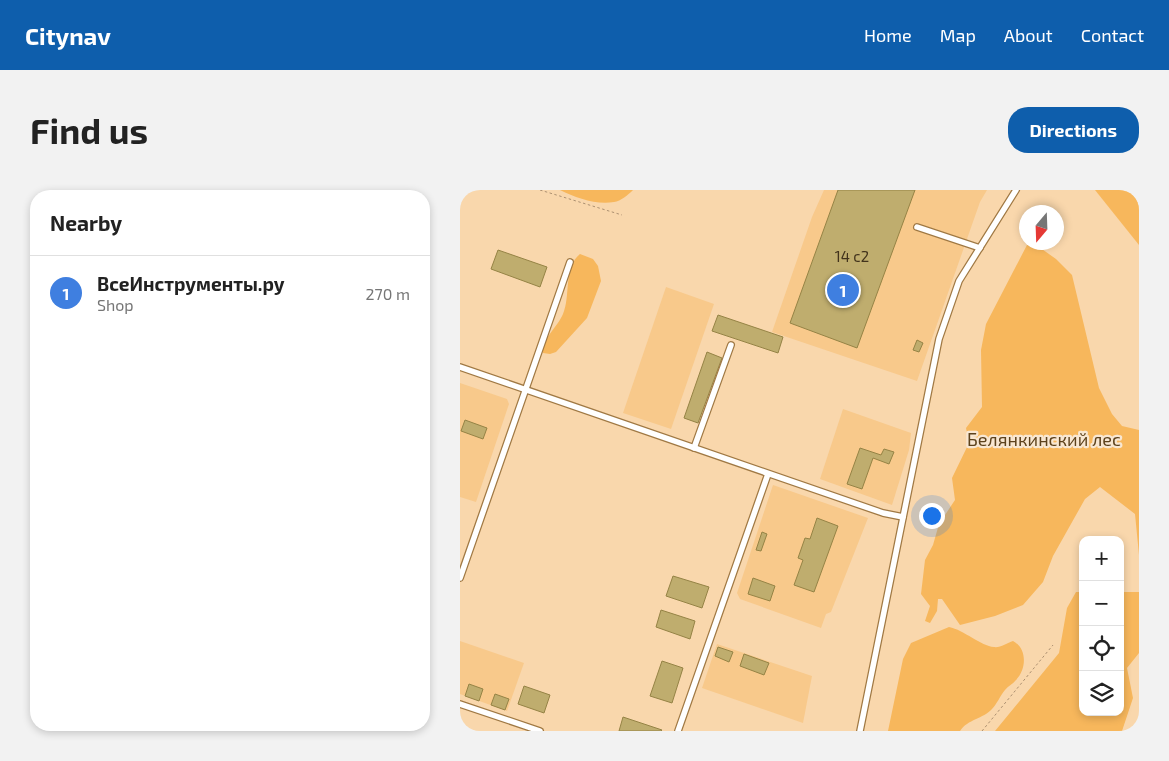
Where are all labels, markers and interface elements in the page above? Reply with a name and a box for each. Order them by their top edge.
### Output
text: Citynav [25,21,111,50]
text: Home [864,24,912,46]
text: Map [940,24,976,46]
text: About [1004,24,1053,46]
text: Contact [1081,24,1144,46]
button: Directions [1008,107,1139,153]
text: Find us [30,109,148,151]
north arrow [1019,205,1064,250]
text: Nearby [50,210,122,235]
house number: 14 с2 [835,247,869,265]
pin: 1 [827,271,859,309]
text: ВсеИнструменты.ру [97,272,285,295]
text: 1 [63,284,69,303]
text: 270 m [366,284,410,303]
text: Shop [97,295,134,314]
park label: Белянкинский лес [967,428,1121,450]
your location [919,503,945,529]
map controls [1079,536,1124,716]
button: + [1079,536,1124,581]
button: − [1079,581,1124,626]
button: locate [1079,626,1124,671]
button: layers [1079,671,1124,716]

